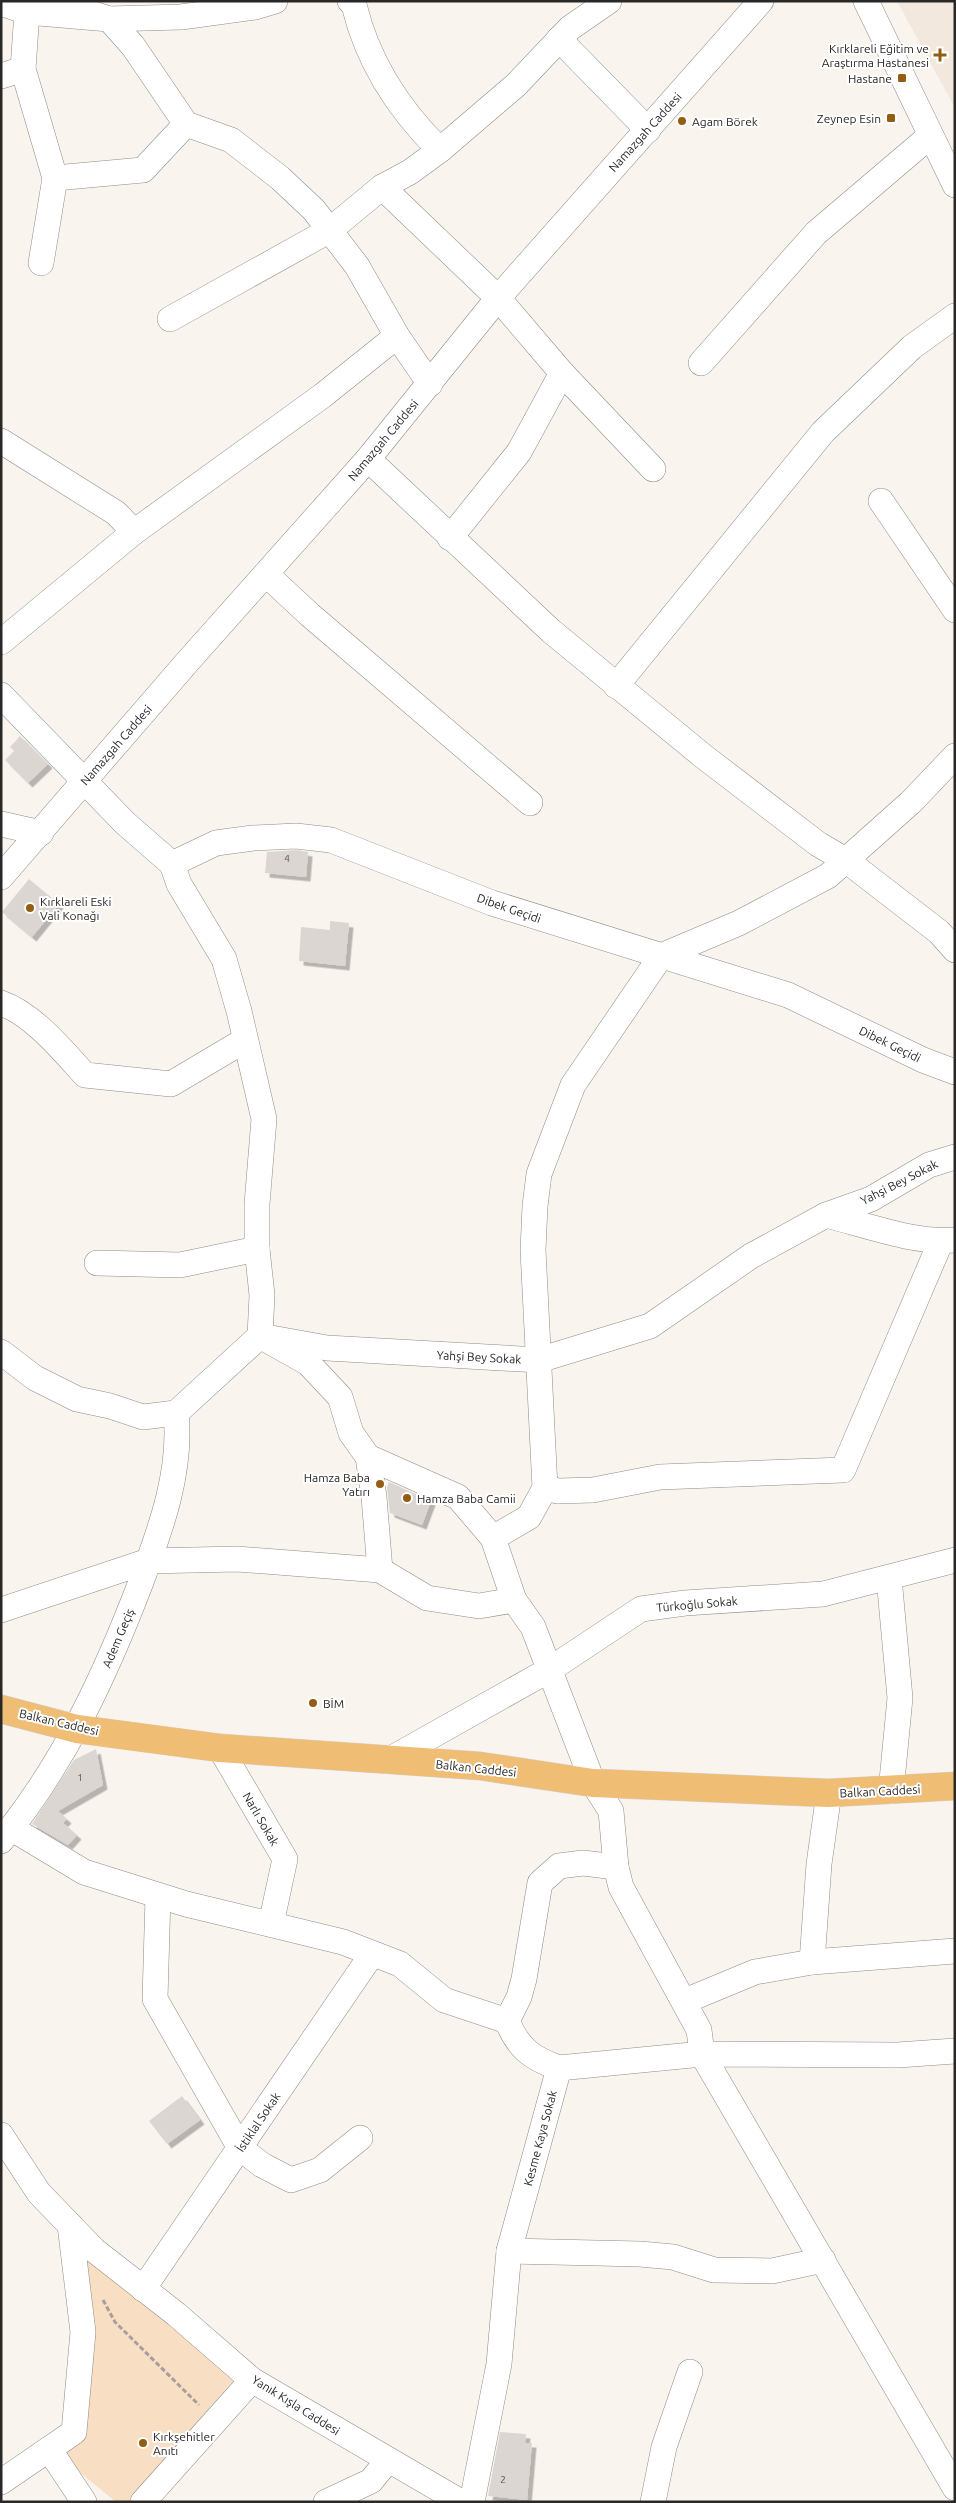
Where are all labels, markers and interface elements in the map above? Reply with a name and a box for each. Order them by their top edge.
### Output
place label: Kırklareli Eğitim ve Araştırma Hastanesi [822,42,929,69]
marker: Kırklareli Eğitim ve Araştırma Hastanesi [933,48,947,62]
place label: Hastane [848,72,892,85]
marker: Hastane [896,72,908,84]
street label: Namazgah Caddesi [606,90,684,174]
place label: Zeynep Esin [817,112,881,125]
marker: Zeynep Esin [885,112,897,124]
marker: Agam Börek [676,115,688,127]
place label: Agam Börek [692,115,758,128]
street label: Namazgah Caddesi [345,397,421,483]
street label: Namazgah Caddesi [78,702,154,788]
house number: 4 [284,853,290,864]
street label: Dibek Geçidi [475,891,543,925]
place label: Kırklareli Eski Vali Konağı [40,895,111,922]
marker: Kırklareli Eski Vali Konağı [24,902,36,914]
street label: Dibek Geçidi [857,1024,923,1065]
street label: Yahşi Bey Sokak [858,1157,940,1207]
street label: Yahşi Bey Sokak [436,1348,522,1366]
place label: Hamza Baba Yatırı [304,1471,370,1498]
marker: Hamza Baba Yatırı [374,1478,386,1490]
marker: Hamza Baba Camii [401,1492,413,1504]
place label: Hamza Baba Camii [417,1492,516,1505]
street label: Türkoğlu Sokak [656,1594,738,1614]
street label: Adem Geçiş [100,1607,136,1669]
marker: BİM [307,1697,319,1709]
place label: BİM [323,1697,344,1710]
street label: Balkan Caddesi [18,1707,100,1737]
street label: Balkan Caddesi [435,1757,517,1779]
house number: 1 [77,1772,83,1783]
street label: Balkan Caddesi [839,1782,921,1800]
street label: Narlı Sokak [240,1790,282,1848]
street label: Kesme Kaya Sokak [521,2089,559,2187]
street label: İstiklal Sokak [233,2090,283,2154]
street label: Yanık Kışla Caddesi [250,2373,342,2437]
place label: Kırkşehitler Anıtı [153,2430,215,2457]
marker: Kırkşehitler Anıtı [137,2437,149,2449]
house number: 2 [500,2474,506,2485]

